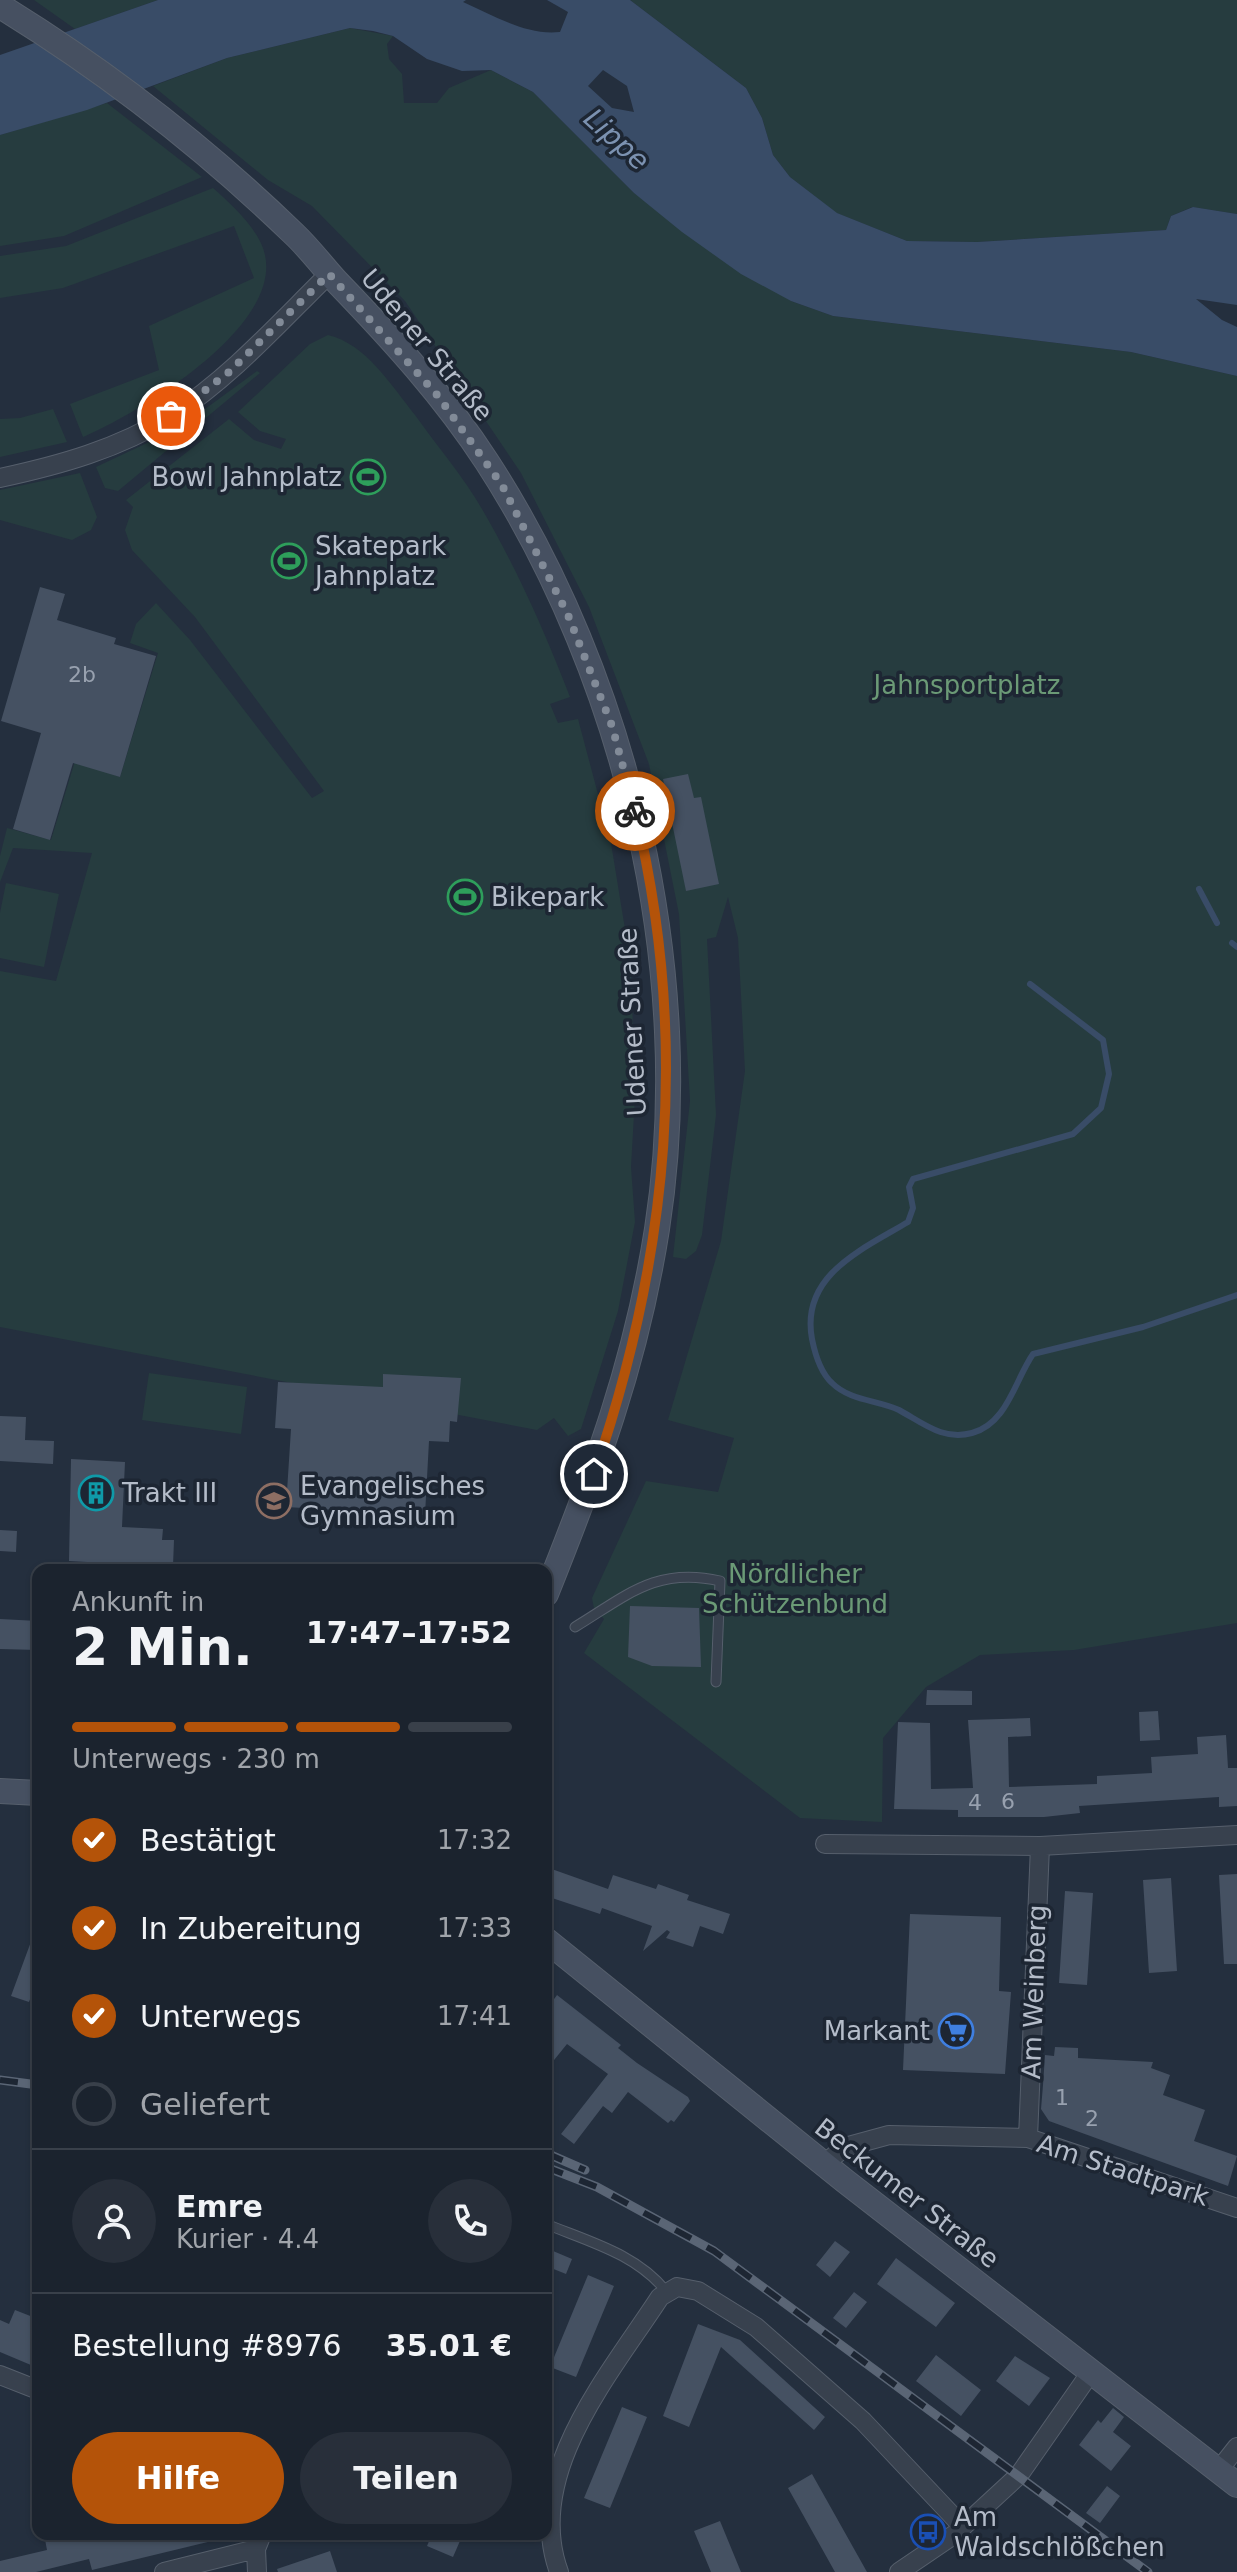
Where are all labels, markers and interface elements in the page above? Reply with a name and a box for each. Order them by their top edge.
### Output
water label: Lippe [577,102,656,177]
street label: Udener Straße [355,263,499,427]
pin [137,382,205,450]
icon: bag [149,394,193,438]
sports icon: Bowl Jahnplatz [349,458,387,496]
place label: Bowl Jahnplatz [151,462,342,492]
place label: Skatepark Jahnplatz [313,531,446,591]
sports icon: Skatepark Jahnplatz [270,542,308,580]
house number: 2b [68,662,96,687]
park label: Jahnsportplatz [872,670,1060,700]
courier [595,771,675,851]
icon: bike [613,789,657,833]
sports icon: Bikepark [446,878,484,916]
place label: Bikepark [491,882,604,912]
street label: Udener Straße [612,927,652,1117]
pin [560,1440,628,1508]
icon: home [572,1452,616,1496]
place label: Evangelisches Gymnasium [300,1471,485,1531]
building icon: Trakt III [77,1474,115,1512]
place label: Trakt III [121,1478,217,1508]
school or university icon: Evangelisches Gymnasium [255,1482,293,1520]
park label: Nördlicher Schützenbund [702,1559,888,1619]
text: Ankunft in [72,1587,204,1617]
text: 17:47–17:52 [306,1615,512,1650]
text: 2 Min. [72,1617,253,1677]
text: Unterwegs · 230 m [72,1744,320,1774]
house number: 6 [1001,1789,1015,1814]
house number: 4 [968,1790,982,1815]
icon: check [72,1818,116,1862]
text: Bestätigt [140,1823,276,1858]
text: 17:32 [437,1825,512,1855]
street label: Am Weinberg [1016,1904,1052,2080]
icon: check [72,1906,116,1950]
text: In Zubereitung [140,1911,362,1946]
text: 17:33 [437,1913,512,1943]
icon: check [72,1994,116,2038]
text: Unterwegs [140,1999,301,2034]
text: 17:41 [437,2001,512,2031]
supermarket icon: Markant [937,2012,975,2050]
place label: Markant [824,2016,930,2046]
house number: 1 [1055,2085,1069,2110]
text: Geliefert [140,2087,270,2122]
house number: 2 [1085,2106,1099,2131]
street label: Beckumer Straße [809,2112,1005,2274]
street label: Am Stadtpark [1033,2128,1213,2212]
button: person [72,2179,156,2263]
button: phone [428,2179,512,2263]
text: Emre [176,2189,263,2224]
text: Kurier · 4.4 [176,2224,319,2254]
text: Bestellung #8976 [72,2328,342,2363]
text: 35.01 € [386,2328,512,2363]
button: Hilfe [72,2432,284,2524]
button: Teilen [300,2432,512,2524]
place label: Am Waldschlößchen [954,2502,1165,2562]
bus stop icon: Am Waldschlößchen [909,2513,947,2551]

